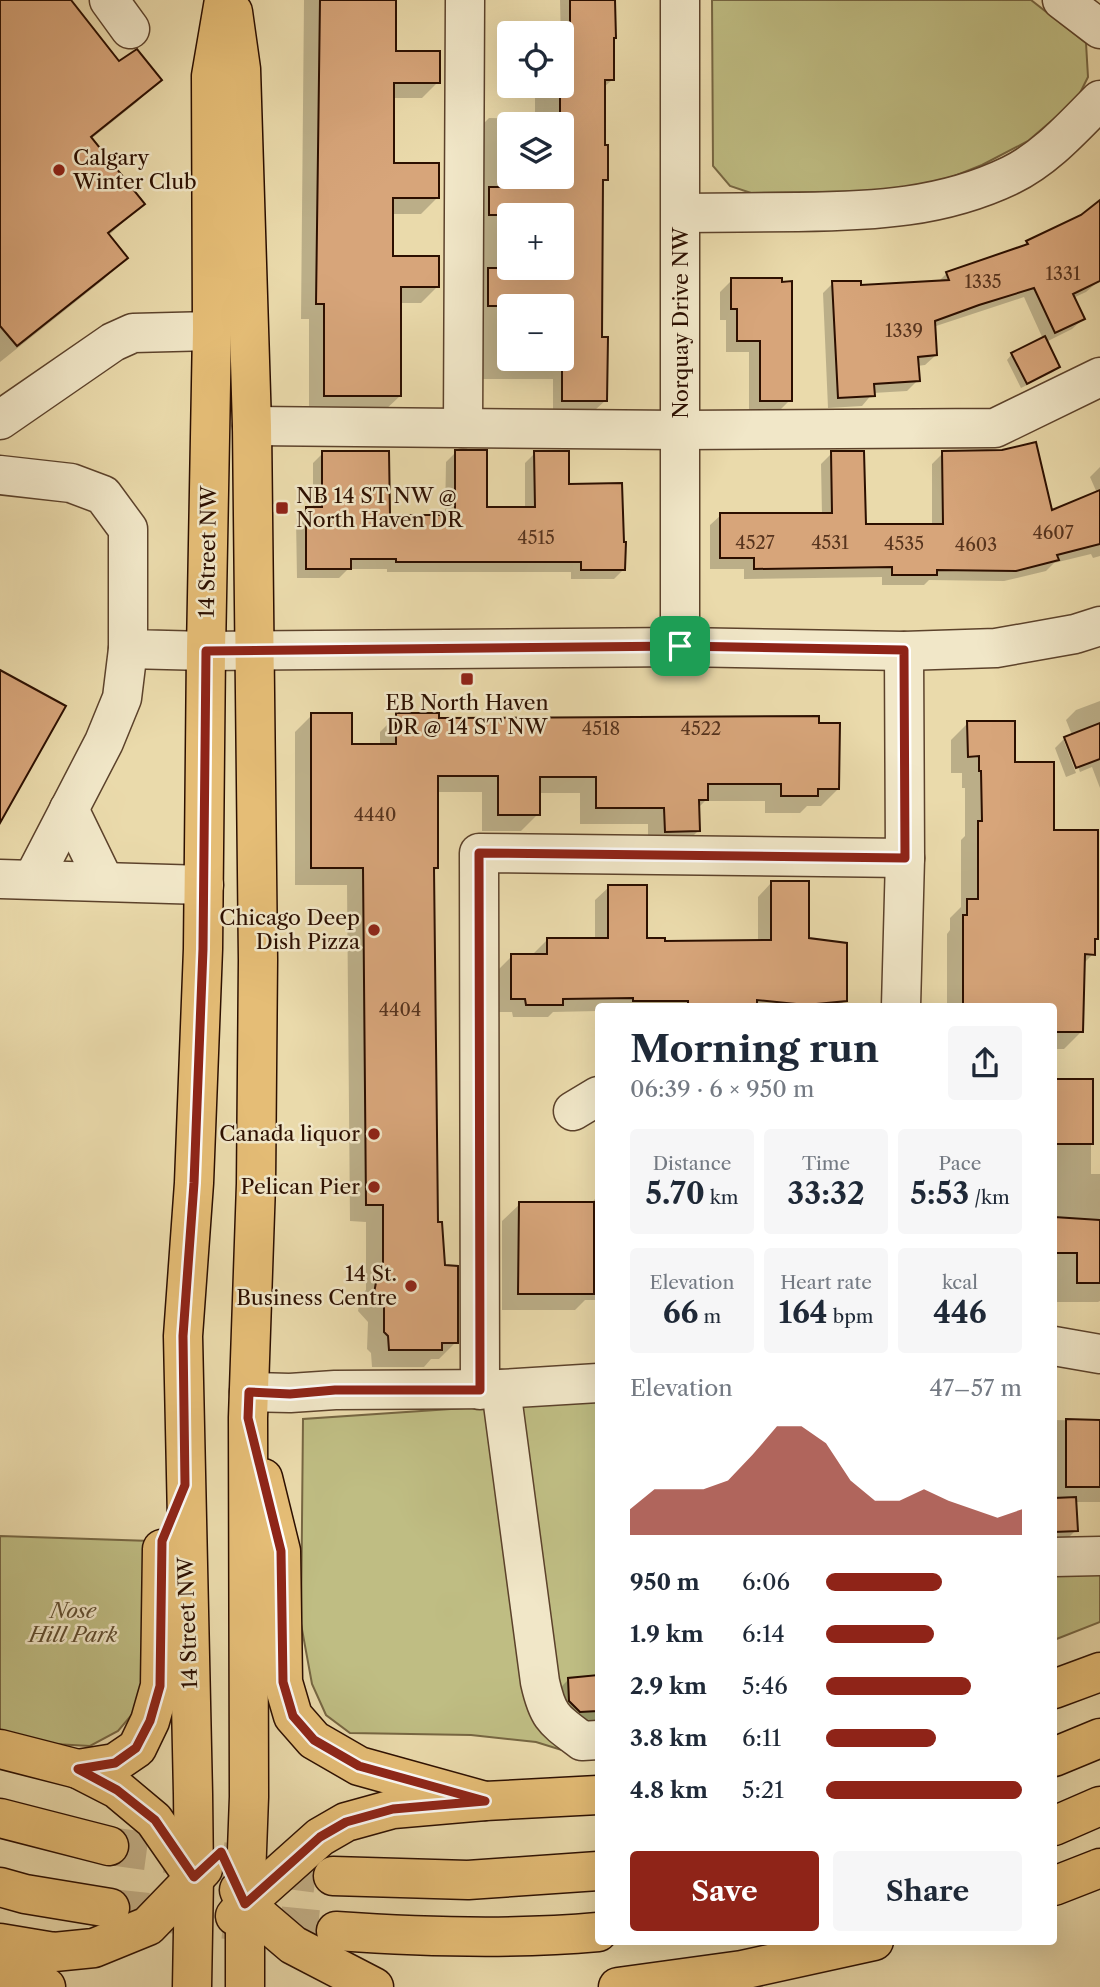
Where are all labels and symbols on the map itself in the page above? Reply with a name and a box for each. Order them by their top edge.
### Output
place label: Calgary Winter Club [72,145,197,194]
marker: Calgary Winter Club [51,162,67,178]
street label: Norquay Drive NW [668,226,693,419]
house number: 1331 [1046,263,1081,285]
house number: 1335 [964,271,1002,293]
house number: 1339 [885,320,923,342]
place label: NB 14 ST NW @ North Haven DR [296,483,464,532]
street label: 14 Street NW [194,485,221,618]
marker: NB 14 ST NW @ North Haven DR [274,500,290,516]
house number: 4607 [1032,522,1074,544]
house number: 4515 [517,527,555,549]
house number: 4527 [735,532,775,554]
house number: 4531 [811,532,849,554]
house number: 4535 [884,533,924,555]
house number: 4603 [955,534,997,556]
pin [650,616,710,676]
marker: EB North Haven DR @ 14 ST NW [459,671,475,687]
place label: EB North Haven DR @ 14 ST NW [385,690,549,739]
house number: 4518 [582,718,620,740]
house number: 4522 [681,718,721,740]
house number: 4440 [354,804,396,826]
place label: Chicago Deep Dish Pizza [219,905,361,954]
marker: Chicago Deep Dish Pizza [366,922,382,938]
house number: 4404 [379,999,421,1021]
place label: Canada liquor [219,1121,360,1146]
marker: Canada liquor [366,1126,382,1142]
place label: Pelican Pier [241,1174,360,1199]
marker: Pelican Pier [366,1179,382,1195]
place label: 14 St. Business Centre [236,1261,397,1310]
marker: 14 St. Business Centre [403,1278,419,1294]
street label: 14 Street NW [173,1556,202,1689]
park label: Nose Hill Park [27,1598,117,1647]

